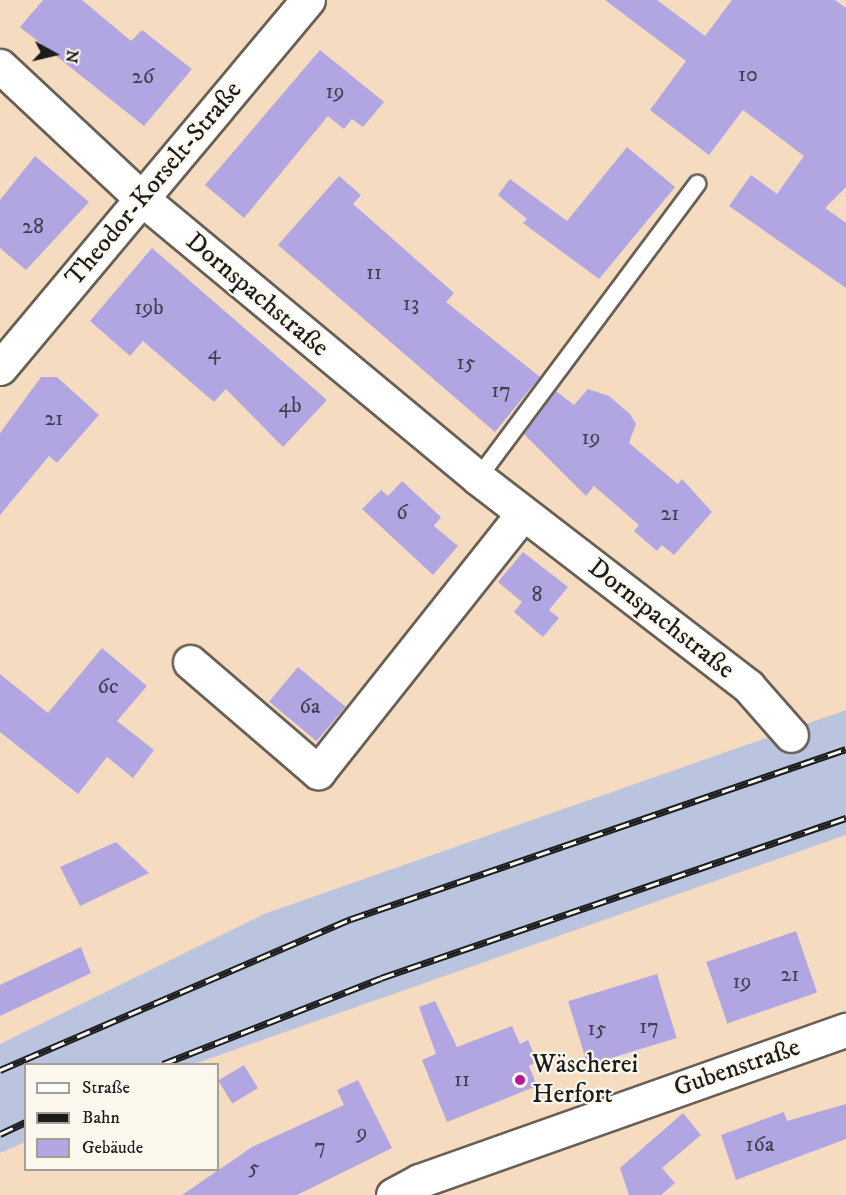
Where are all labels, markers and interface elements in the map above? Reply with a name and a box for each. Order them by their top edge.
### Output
north arrow [24,24,84,84]
text: N [61,49,83,64]
house number: 10 [738,62,758,88]
house number: 26 [132,64,154,90]
street label: Theodor-Korselt-Straße [59,75,249,293]
house number: 19 [326,79,344,105]
house number: 28 [22,214,44,240]
street label: Dornspachstraße [179,226,335,364]
house number: 11 [366,260,382,286]
house number: 13 [403,291,419,317]
house number: 19b [134,295,164,321]
house number: 4 [208,340,220,366]
house number: 15 [457,350,475,376]
house number: 17 [491,378,511,404]
house number: 4b [279,393,301,419]
house number: 21 [45,406,63,432]
house number: 19 [582,425,600,451]
house number: 6 [396,500,408,526]
house number: 21 [661,501,679,527]
street label: Dornspachstraße [582,552,740,686]
house number: 8 [531,582,543,608]
house number: 6c [98,674,118,700]
house number: 6a [300,694,320,720]
house number: 21 [781,962,799,988]
house number: 19 [733,969,751,995]
house number: 17 [639,1014,659,1040]
house number: 15 [588,1016,606,1042]
street label: Gubenstraße [670,1032,804,1104]
place label: Wäscherei Herfort [532,1049,638,1110]
legend [24,1063,219,1171]
house number: 11 [454,1067,470,1093]
marker: Wäscherei Herfort [513,1073,527,1087]
text: Straße [82,1077,130,1099]
text: Bahn [82,1107,120,1129]
house number: 9 [357,1120,367,1146]
house number: 16a [746,1132,774,1158]
house number: 7 [314,1134,326,1160]
text: Gebäude [82,1137,143,1159]
house number: 5 [249,1155,259,1181]

